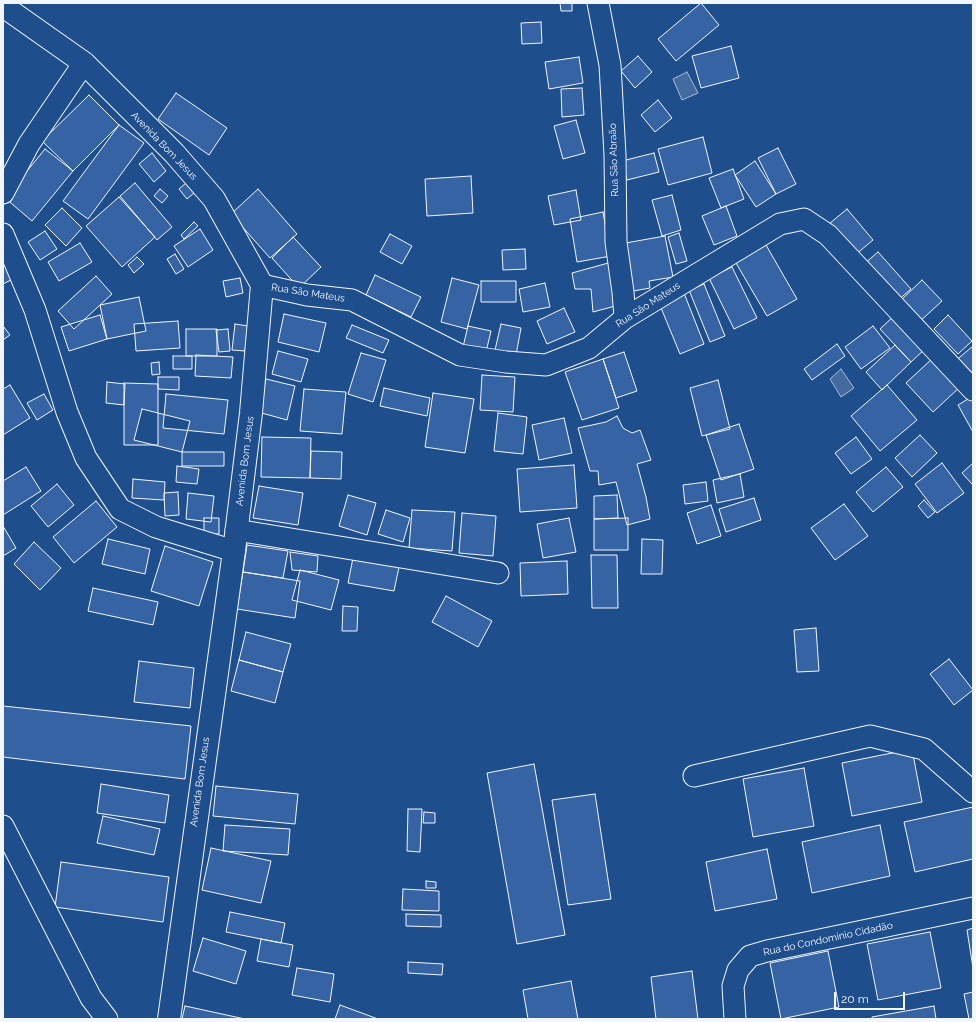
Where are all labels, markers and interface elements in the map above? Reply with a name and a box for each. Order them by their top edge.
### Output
street label: Avenida Bom Jesus [128,109,200,183]
street label: Rua São Abraão [607,123,621,197]
street label: Rua São Mateus [614,280,682,330]
street label: Rua São Mateus [270,281,346,305]
street label: Avenida Bom Jesus [234,415,256,507]
street label: Avenida Bom Jesus [188,736,212,828]
street label: Rua do Condominio Cidadão [762,919,894,959]
scale bar [836,984,907,1010]
text: 20 m [841,992,869,1006]

